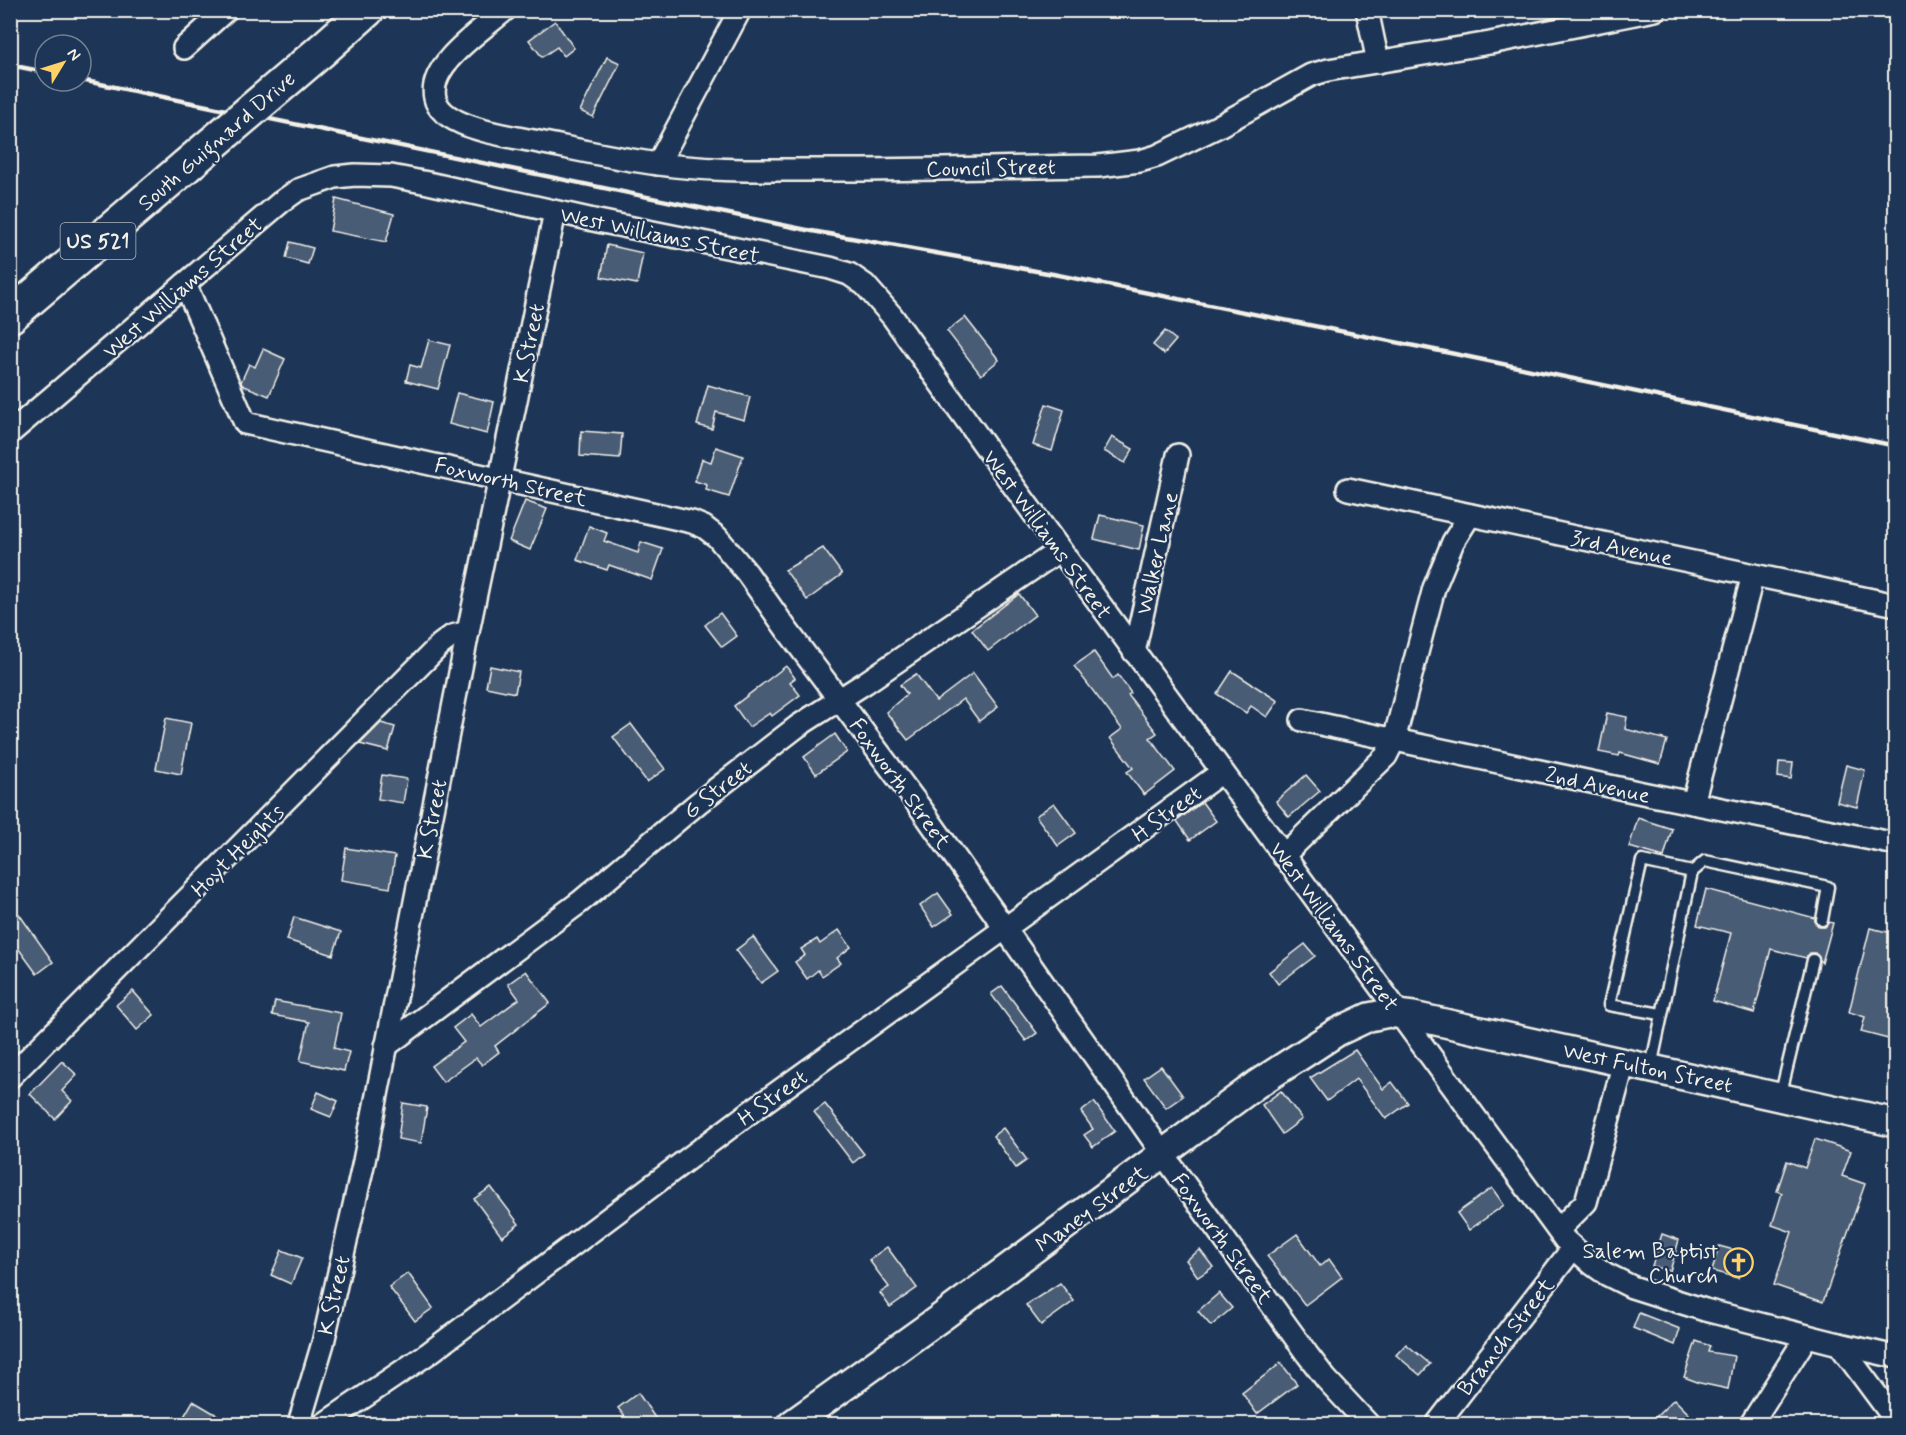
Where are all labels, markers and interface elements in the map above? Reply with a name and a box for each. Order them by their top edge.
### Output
north arrow [33,33,93,93]
text: N [62,44,85,65]
street label: South Guignard Drive [133,65,304,220]
street label: Council Street [926,154,1056,184]
street label: West Williams Street [557,201,762,271]
street label: West Williams Street [98,211,269,366]
road number: US 521 [60,223,136,259]
street label: K Street [508,301,552,386]
street label: West Williams Street [975,445,1117,625]
street label: Foxworth Street [432,452,589,514]
street label: Walker Lane [1130,489,1186,618]
street label: 3rd Avenue [1568,525,1675,573]
street label: Foxworth Street [842,713,956,855]
street label: G Street [678,755,758,826]
street label: 2nd Avenue [1543,761,1653,811]
street label: K Street [412,777,454,862]
street label: H Street [1127,780,1208,849]
street label: Hoyt Heights [186,799,292,905]
street label: West Williams Street [1262,837,1404,1017]
street label: West Fulton Street [1560,1037,1735,1101]
street label: H Street [733,1064,814,1133]
street label: Maney Street [1031,1159,1154,1260]
street label: Foxworth Street [1164,1168,1278,1310]
place label: Salem Baptist Church [1583,1238,1718,1291]
church icon: Salem Baptist Church [1723,1247,1755,1279]
street label: K Street [312,1253,358,1338]
street label: Branch Street [1452,1273,1561,1402]

